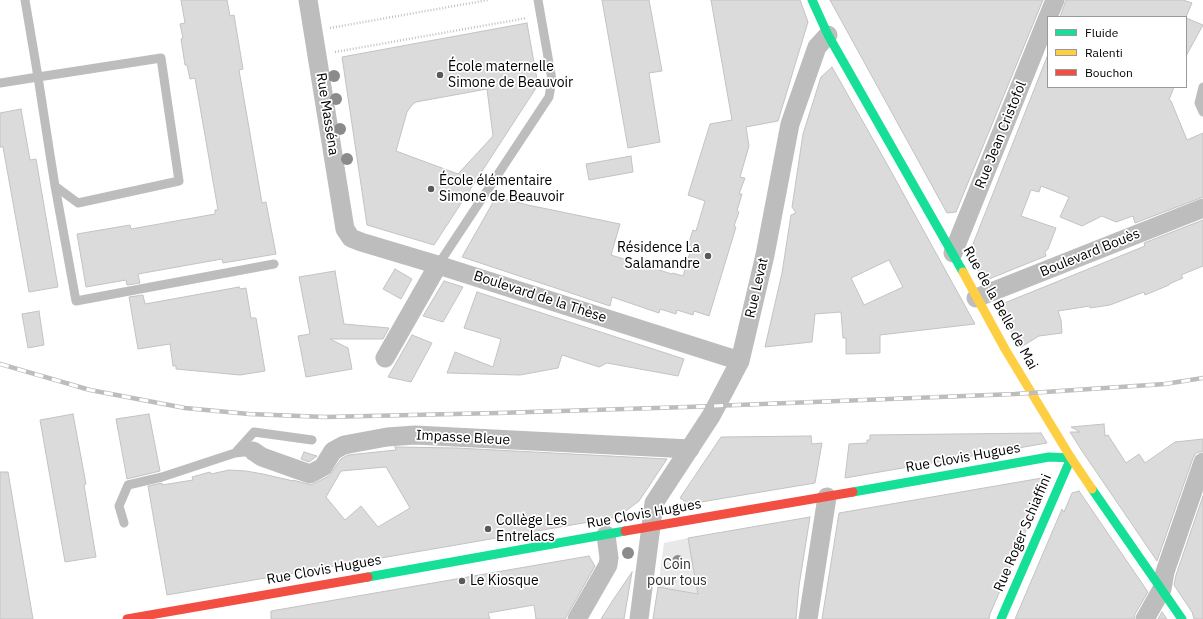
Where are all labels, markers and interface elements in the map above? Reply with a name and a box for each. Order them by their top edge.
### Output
legend [1047,16,1187,88]
text: Fluide [1085,25,1118,40]
text: Ralenti [1085,45,1123,60]
place label: École maternelle Simone de Beauvoir [448,59,573,92]
text: Bouchon [1085,65,1133,80]
marker: École maternelle Simone de Beauvoir [435,70,445,80]
street label: Rue Masséna [312,71,342,157]
street label: Rue Jean Cristofol [972,79,1030,191]
place label: École élémentaire Simone de Beauvoir [439,173,564,206]
marker: École élémentaire Simone de Beauvoir [426,184,436,194]
street label: Boulevard Bouès [1037,225,1143,281]
place label: Résidence La Salamandre [617,240,700,272]
street label: Rue de la Belle de Mai [959,243,1041,373]
marker: Résidence La Salamandre [703,251,713,261]
street label: Rue Levat [742,256,772,320]
street label: Boulevard de la Thèse [471,268,609,326]
street label: Impasse Bleue [416,427,510,449]
street label: Rue Clovis Hugues [904,440,1022,476]
street label: Rue Roger Schiaffini [991,472,1055,594]
street label: Rue Clovis Hugues [585,496,703,532]
place label: Collège Les Entrelacs [496,513,567,546]
marker: Collège Les Entrelacs [483,524,493,534]
street label: Rue Clovis Hugues [265,552,383,588]
park label: Coin pour tous [647,557,707,590]
place label: Le Kiosque [470,573,539,589]
marker: Le Kiosque [457,576,467,586]

